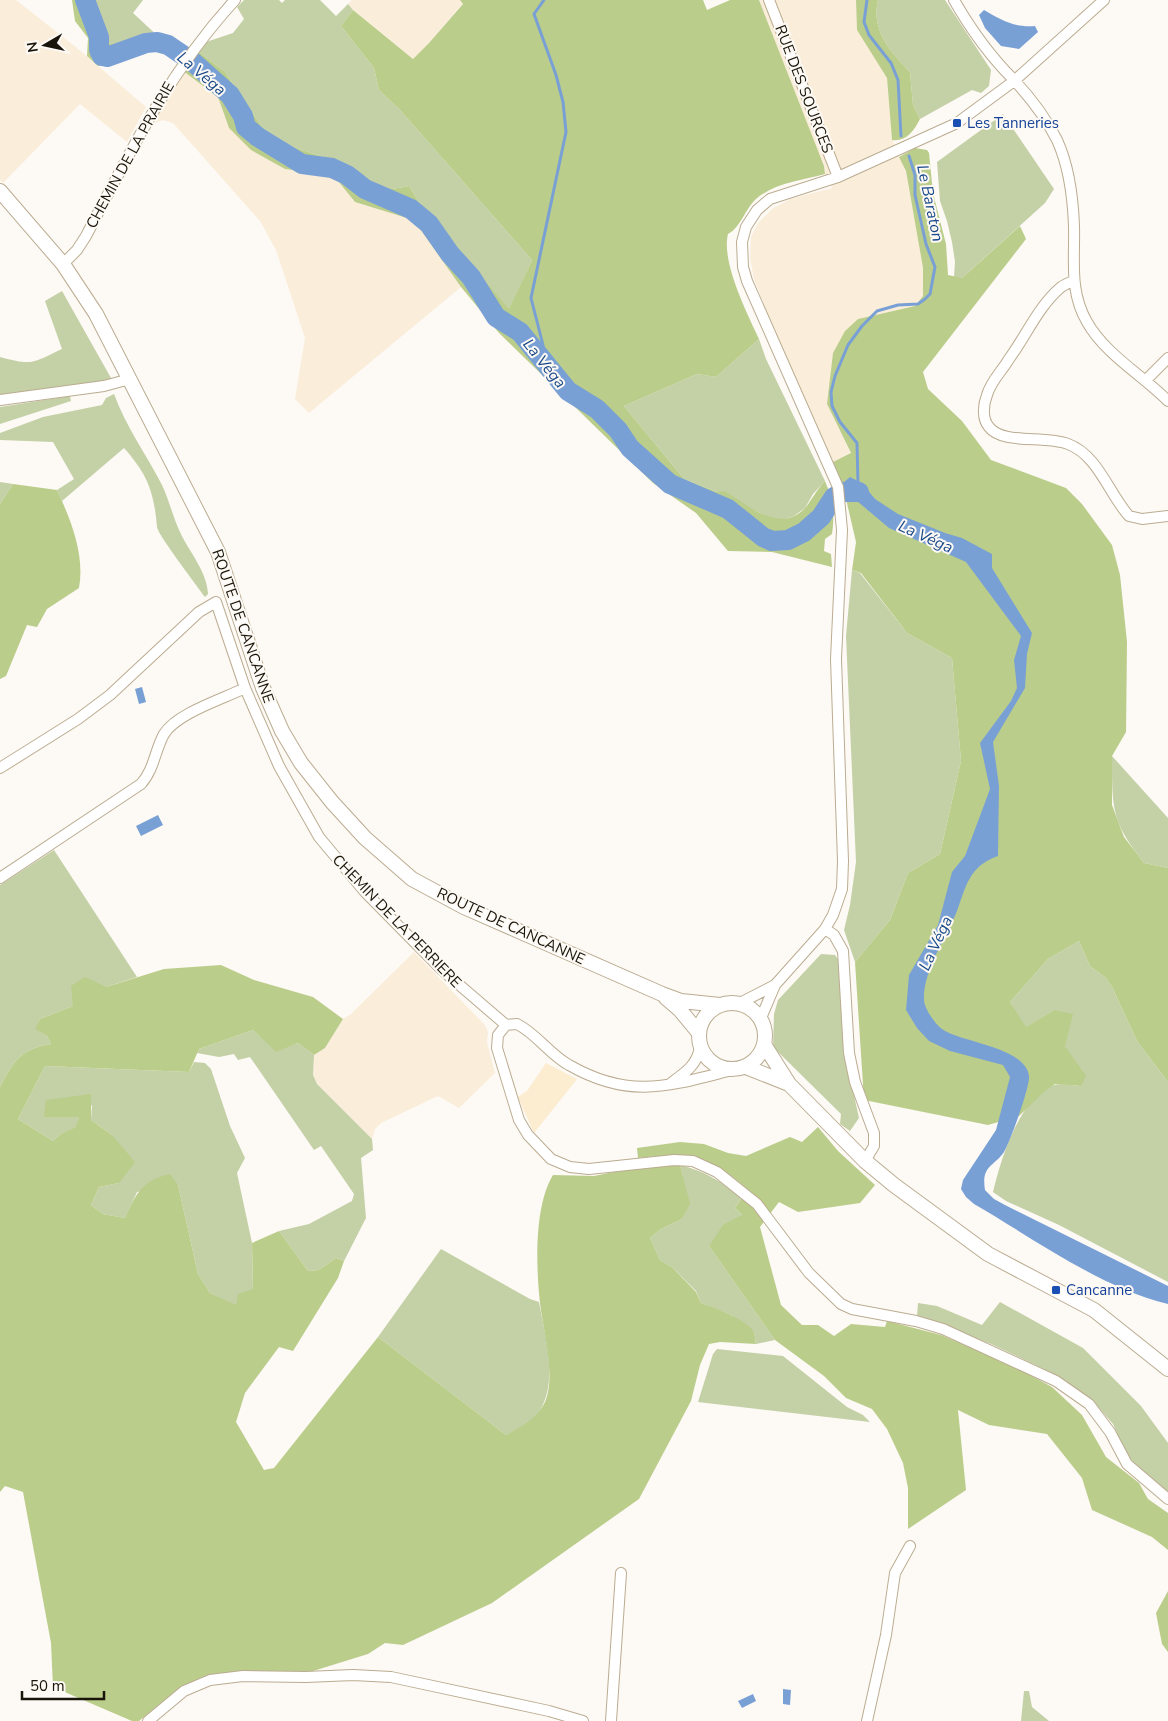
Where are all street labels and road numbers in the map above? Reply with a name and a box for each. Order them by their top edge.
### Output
street label: RUE DES SOURCES [770,22,838,156]
street label: CHEMIN DE LA PRAIRIE [81,78,179,232]
street label: ROUTE DE CANCANNE [207,546,279,706]
street label: CHEMIN DE LA PERRIERE [328,850,466,992]
street label: ROUTE DE CANCANNE [434,883,588,969]

